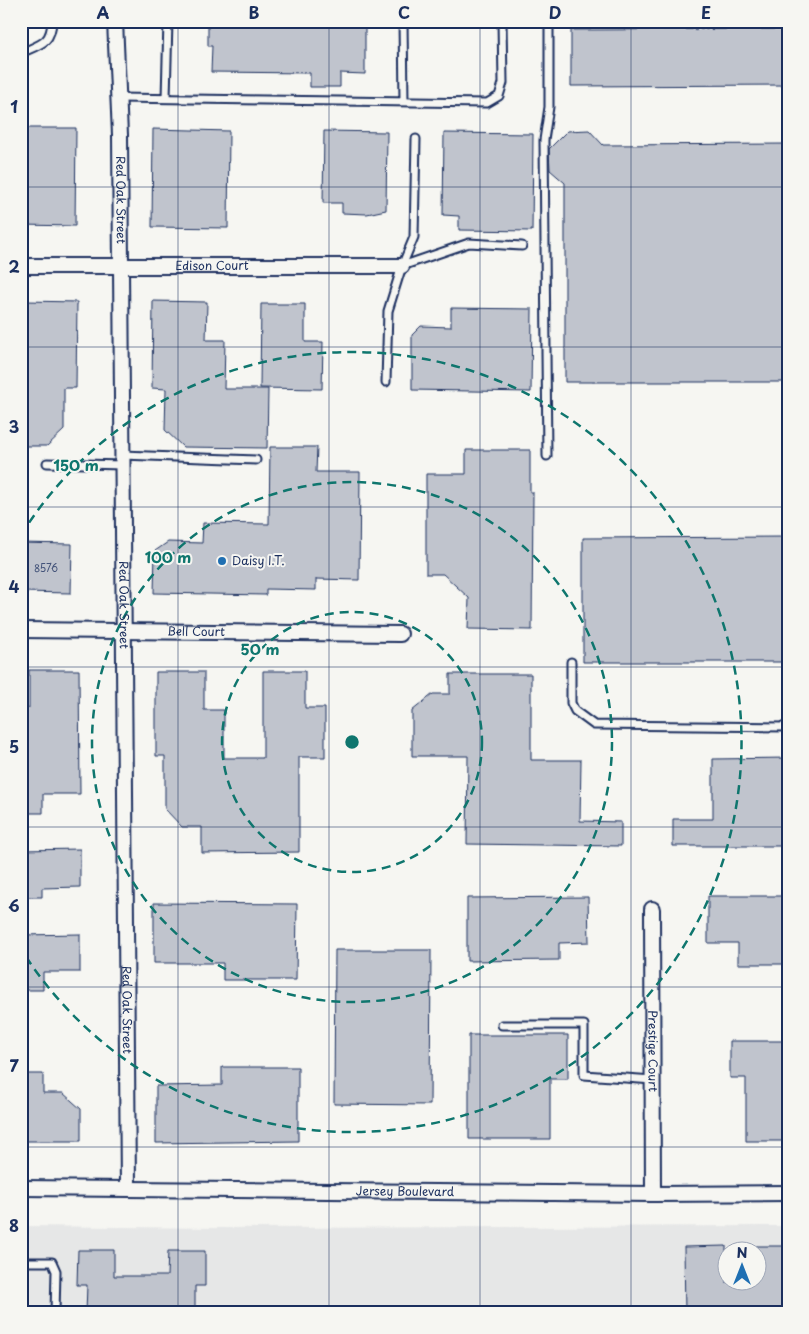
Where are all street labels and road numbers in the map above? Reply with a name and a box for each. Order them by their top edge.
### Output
street label: Red Oak Street [112,156,131,244]
street label: Edison Court [175,256,249,274]
street label: Red Oak Street [115,561,134,649]
street label: Bell Court [167,622,225,640]
street label: Red Oak Street [118,966,137,1054]
street label: Prestige Court [644,1010,663,1092]
street label: Jersey Boulevard [356,1181,455,1200]

